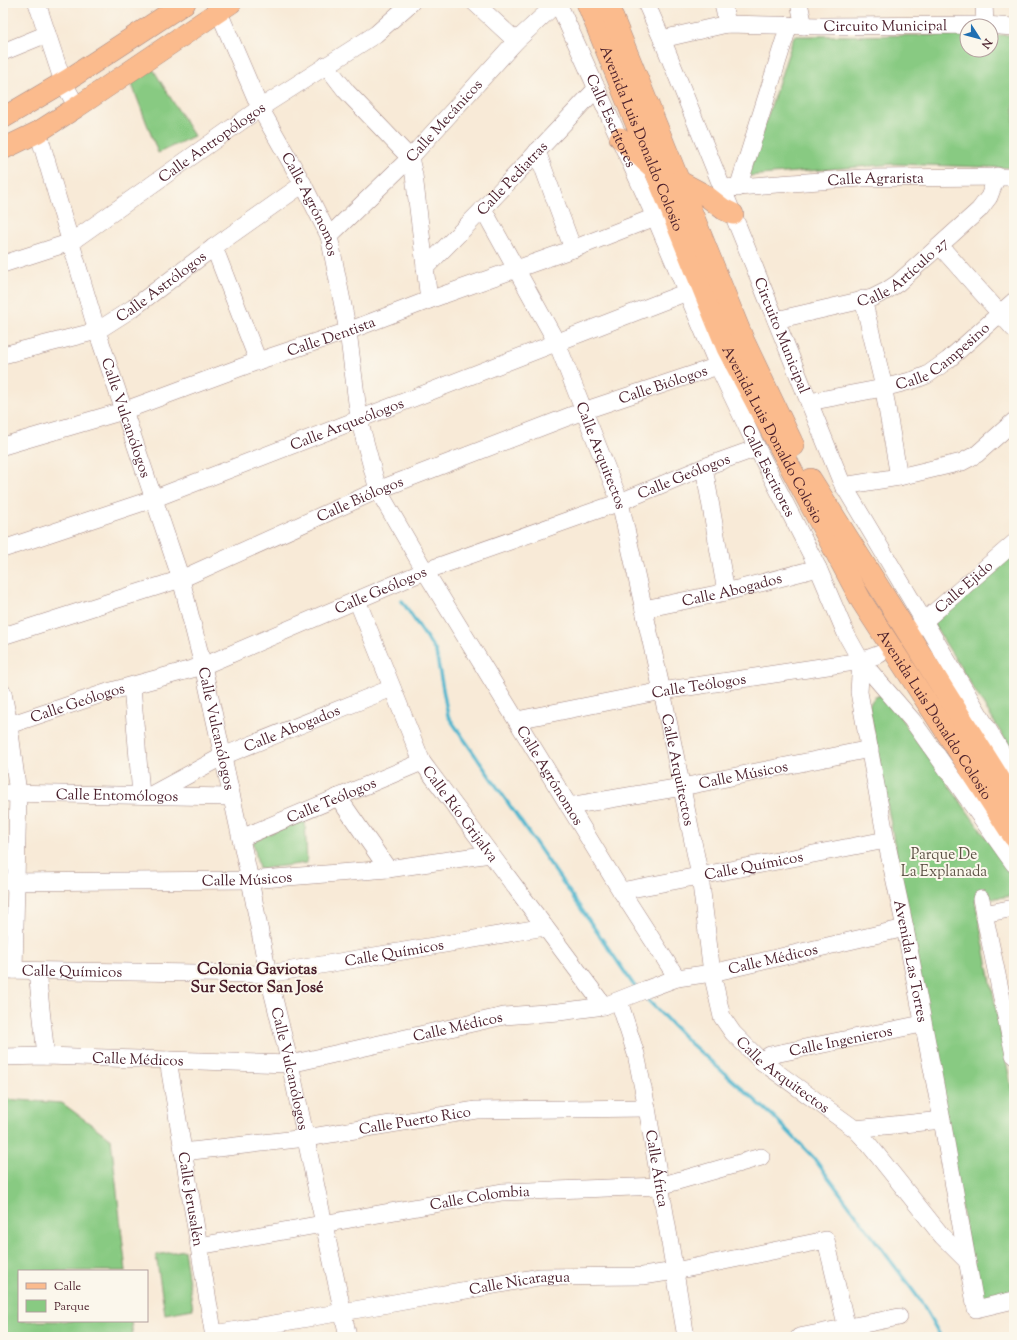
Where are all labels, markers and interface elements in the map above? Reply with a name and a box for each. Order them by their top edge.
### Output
street label: Circuito Municipal [823,16,947,38]
north arrow [959,18,999,58]
text: N [977,34,996,52]
street label: Avenida Luis Donaldo Colosio [593,43,688,235]
street label: Calle Escritores [580,71,640,171]
street label: Calle Mecánicos [402,75,488,168]
street label: Calle Antropólogos [155,98,270,189]
street label: Calle Pediatras [473,137,553,221]
street label: Calle Agrónomos [275,149,342,258]
street label: Calle Agrarista [827,169,924,192]
street label: Calle Artículo 27 [855,233,954,313]
street label: Calle Astrólogos [112,247,212,328]
street label: Circuito Municipal [748,275,814,397]
street label: Calle Dentista [284,312,379,363]
street label: Calle Campesino [894,318,995,396]
street label: Avenida Luis Donaldo Colosio [716,342,827,528]
street label: Calle Vulcanólogos [95,355,155,481]
street label: Calle Biólogos [616,361,711,410]
street label: Calle Arqueólogos [287,394,407,457]
street label: Calle Arquitectos [569,399,630,511]
street label: Calle Escritores [735,422,799,521]
street label: Calle Geólogos [635,449,734,506]
street label: Calle Biólogos [314,472,407,528]
street label: Calle Ejido [931,557,998,619]
street label: Calle Geólogos [332,562,431,620]
street label: Calle Abogados [680,569,785,613]
street label: Avenida Luis Donaldo Colosio [871,626,996,804]
street label: Calle Vulcanólogos [192,665,239,792]
street label: Calle Teólogos [650,669,748,705]
street label: Calle Geólogos [28,679,127,729]
street label: Calle Abogados [241,701,344,759]
street label: Calle Arquitectos [655,712,698,828]
street label: Calle Agrónomos [510,722,588,830]
street label: Calle Músicos [697,757,790,795]
street label: Calle Río Grijalva [416,762,502,867]
street label: Calle Teólogos [284,773,380,830]
street label: Calle Entomólogos [56,785,178,808]
park label: Parque De La Explanada [901,845,987,883]
street label: Calle Químicos [703,847,805,887]
street label: Calle Músicos [202,868,293,892]
street label: Avenida Las Torres [887,898,932,1024]
street label: Calle Químicos [343,935,446,973]
street label: Calle Médicos [726,940,820,981]
district label: Colonia Gaviotas Sur Sector San José [191,959,324,1000]
street label: Calle Químicos [22,961,122,984]
street label: Calle Vulcanólogos [265,1005,313,1132]
street label: Calle Médicos [411,1008,505,1048]
street label: Calle Ingenieros [788,1021,895,1063]
street label: Calle Arquitectos [730,1032,833,1119]
street label: Calle Médicos [92,1049,184,1073]
street label: Calle Puerto Rico [357,1102,473,1141]
street label: Calle África [639,1128,673,1209]
street label: Calle Jerusalén [171,1150,208,1248]
street label: Calle Colombia [428,1182,530,1217]
street label: Calle Nicaragua [468,1268,570,1301]
legend [18,1270,148,1322]
text: Calle [54,1278,82,1296]
text: Parque [54,1298,90,1316]

